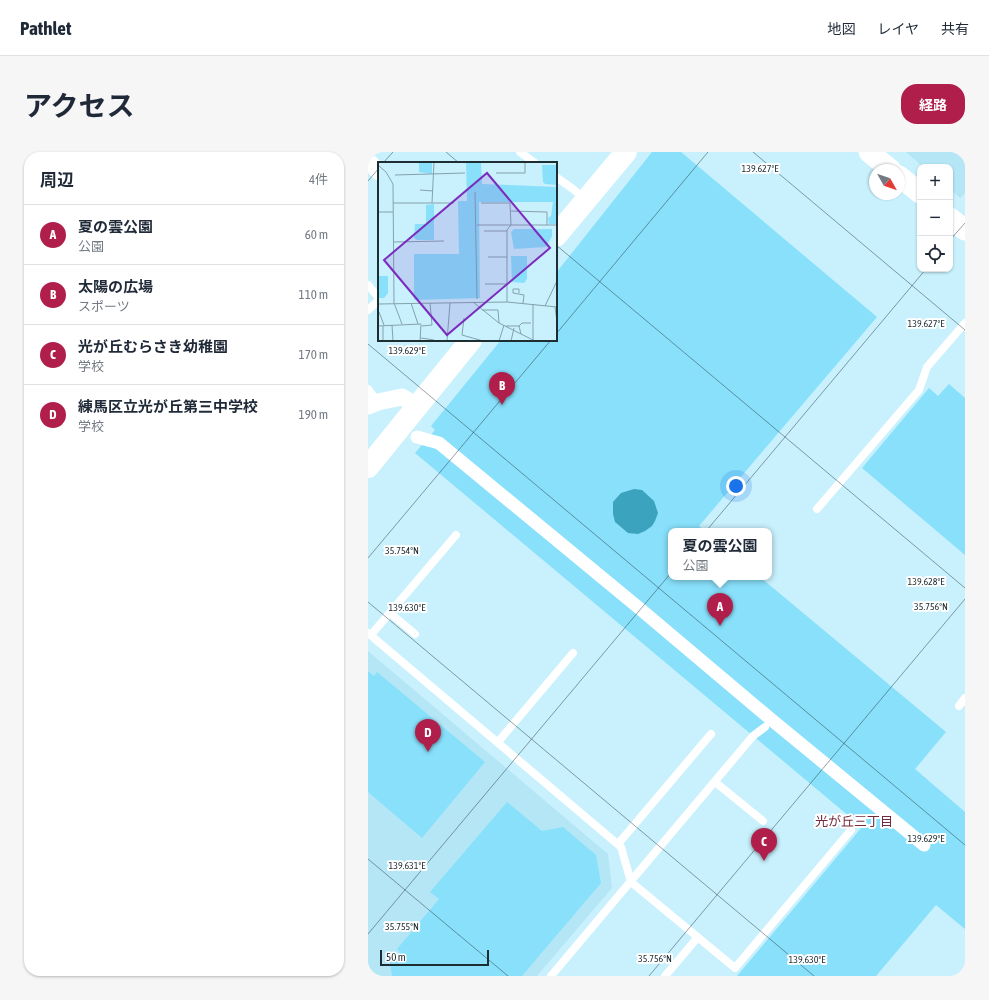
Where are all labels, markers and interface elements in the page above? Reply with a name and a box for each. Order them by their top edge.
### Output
text: Pathlet [20,17,71,39]
text: 地図 [827,21,855,37]
text: レイヤ [877,21,919,37]
text: 共有 [941,21,969,37]
button: 経路 [901,84,965,124]
text: アクセス [24,90,135,122]
inset map [378,162,557,341]
text: 139.627°E [742,163,779,174]
north arrow [869,164,905,200]
map controls [917,164,953,272]
button: + [917,164,953,200]
text: 周辺 [40,170,74,190]
text: 4件 [309,172,328,187]
button: − [917,200,953,236]
text: 夏の雲公園 [78,218,153,235]
text: A [50,227,56,242]
text: 60 m [305,227,328,242]
button: locate [917,236,953,272]
text: 公園 [78,239,104,254]
text: 太陽の広場 [78,278,153,295]
text: B [50,287,56,302]
text: 110 m [299,287,328,302]
text: スポーツ [78,299,130,314]
text: 139.627°E [908,318,945,329]
text: 光が丘むらさき幼稚園 [78,338,228,355]
text: 139.629°E [389,345,426,356]
text: C [50,347,56,362]
text: 170 m [299,347,328,362]
text: 学校 [78,359,104,374]
pin: B [489,372,515,405]
text: 練馬区立光が丘第三中学校 [78,398,258,415]
text: D [49,407,57,422]
text: 190 m [299,407,328,422]
text: 学校 [78,419,104,434]
your location [726,476,746,496]
popup [668,528,772,580]
text: 夏の雲公園 [682,537,758,554]
text: 35.754°N [385,545,419,556]
text: 公園 [682,558,709,573]
text: 139.628°E [908,576,945,587]
pin: A [707,593,733,626]
text: 35.756°N [914,601,948,612]
text: 139.630°E [389,602,426,613]
pin: D [415,719,441,752]
district label: 光が丘三丁目 [815,814,893,829]
pin: C [751,828,777,861]
text: 139.629°E [908,833,945,844]
text: 139.631°E [389,860,426,871]
text: 35.755°N [385,921,419,932]
scale bar [380,948,489,967]
text: 50 m [386,951,406,963]
text: 35.756°N [638,953,672,964]
text: 139.630°E [789,954,826,965]

